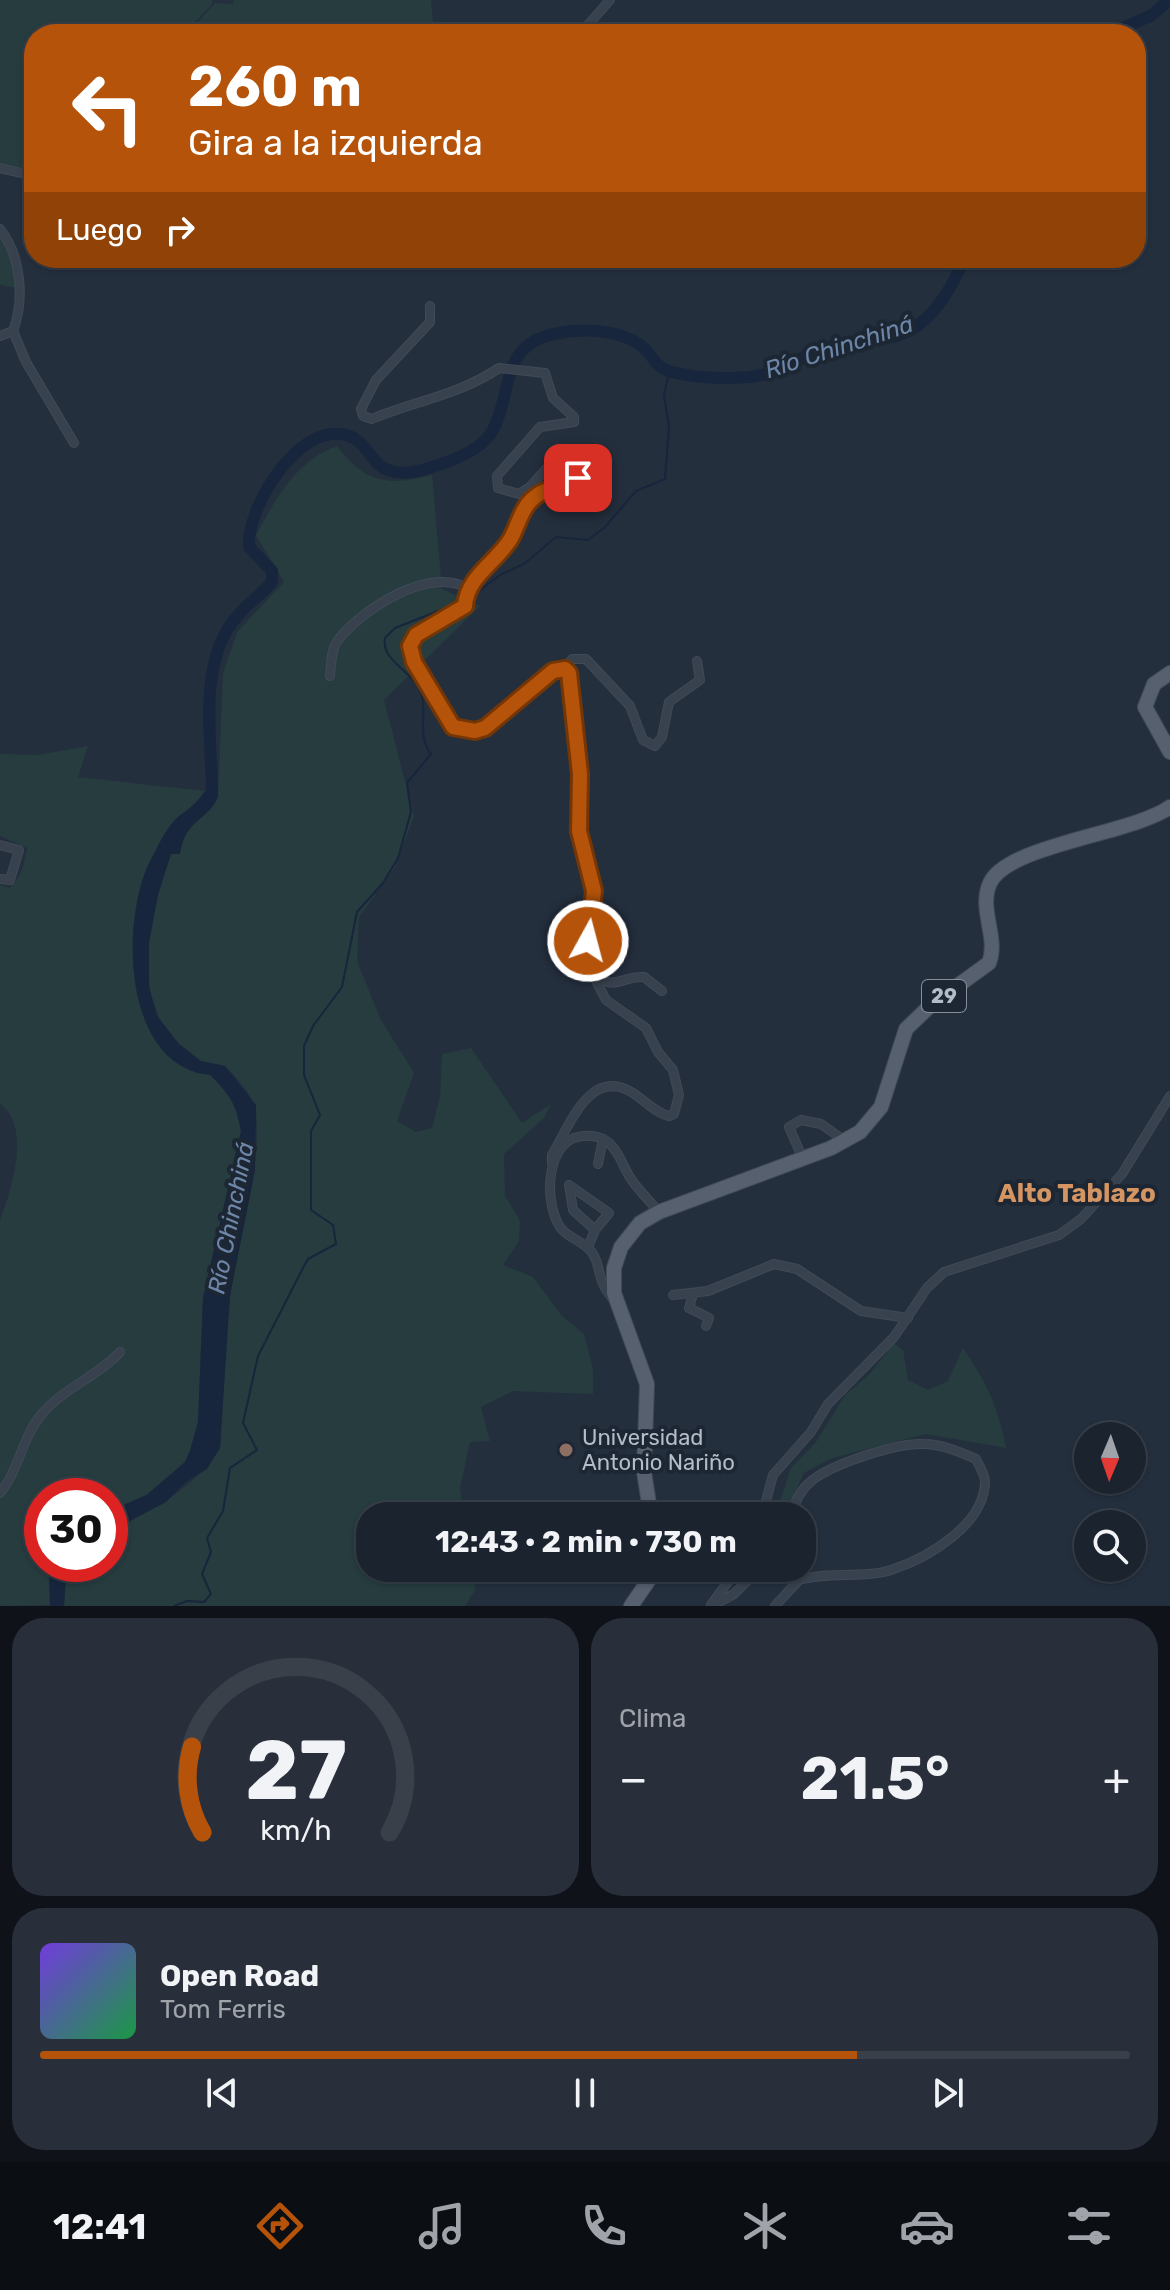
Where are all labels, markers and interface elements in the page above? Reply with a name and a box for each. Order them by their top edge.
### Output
text: 260 m [188,54,362,120]
icon: left [56,56,160,160]
text: Gira a la izquierda [188,121,483,164]
icon: right [158,208,202,252]
text: Luego [56,212,142,248]
water label: Río Chinchiná [761,310,917,384]
pin [544,444,612,512]
icon: arrive [556,456,600,500]
position arrow [546,899,630,983]
road number: 29 [922,980,966,1012]
water label: Río Chinchiná [203,1139,259,1297]
district label: Alto Tablazo [998,1178,1156,1209]
north arrow [1074,1422,1146,1494]
map controls [1074,1422,1146,1582]
place label: Universidad Antonio Nariño [582,1424,735,1476]
marker: Universidad Antonio Nariño [557,1441,575,1459]
speed limit sign: 30 [24,1478,128,1582]
button: search [1074,1510,1146,1582]
text: 12:43 · 2 min · 730 m [435,1524,737,1560]
text: Clima [619,1703,686,1734]
text: 27 [245,1721,346,1820]
text: 21.5° [800,1743,950,1814]
text: − [619,1753,648,1805]
text: + [1103,1753,1130,1805]
text: km/h [260,1813,331,1847]
text: Open Road [160,1958,319,1994]
text: Tom Ferris [160,1994,286,2025]
icon: previous [200,2071,244,2115]
icon: pause [563,2071,607,2115]
icon: next [926,2071,970,2115]
icon: directions [252,2198,308,2254]
icon: music [414,2198,470,2254]
icon: phone [576,2198,632,2254]
icon: climate [737,2198,793,2254]
icon: car [899,2198,955,2254]
icon: filters [1061,2198,1117,2254]
text: 12:41 [53,2205,146,2248]

